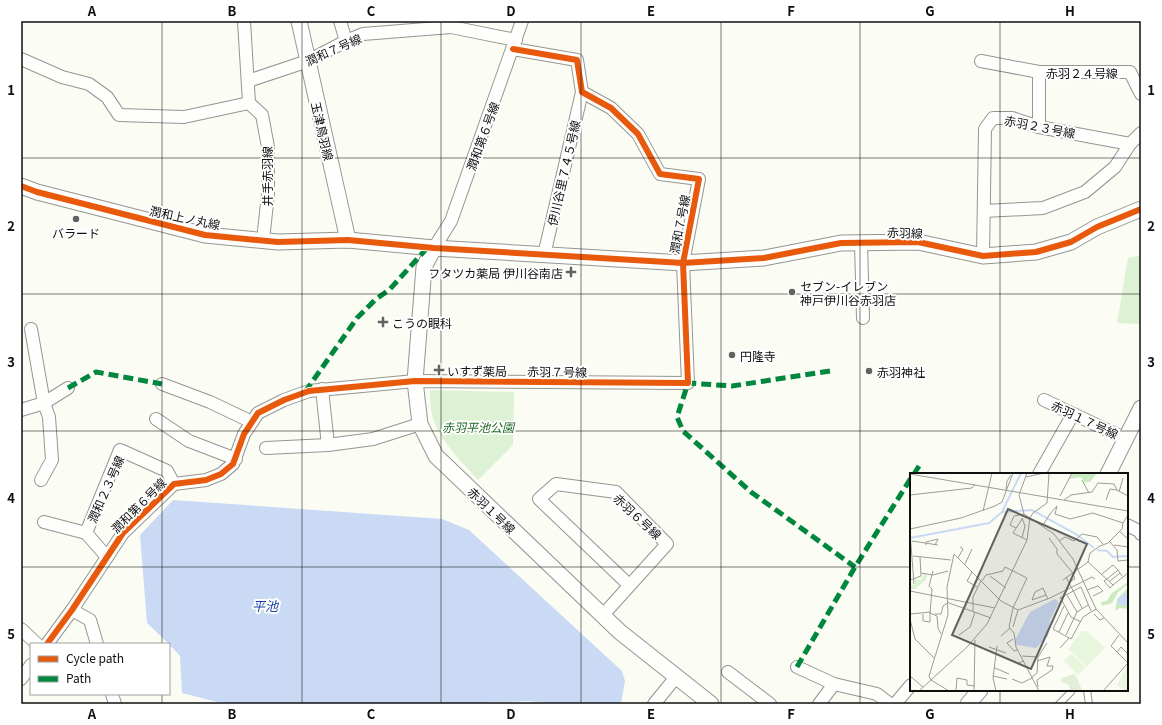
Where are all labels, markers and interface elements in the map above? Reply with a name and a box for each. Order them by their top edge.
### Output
text: A [87,1,97,20]
text: B [228,1,237,20]
text: C [367,1,376,20]
text: D [506,1,516,20]
text: E [647,1,655,20]
text: F [787,1,795,20]
text: G [925,1,935,20]
text: H [1065,1,1075,20]
street label: 潤和７号線 [302,29,364,69]
street label: 赤羽２４号線 [1046,64,1118,81]
text: 1 [7,80,15,99]
text: 1 [1147,80,1155,99]
street label: 潤和第６号線 [462,99,502,173]
street label: 玉津鳥羽線 [308,100,338,162]
street label: 赤羽２３号線 [1003,111,1077,141]
street label: 伊川谷里７４５号線 [543,118,583,228]
street label: 井手赤羽線 [258,146,275,206]
street label: 潤和７号線 [665,193,693,255]
street label: 潤和上ノ丸線 [148,201,222,233]
marker: バラード [71,214,81,224]
text: 2 [7,216,15,235]
text: 2 [1147,216,1155,235]
street label: 赤羽線 [887,223,923,241]
place label: バラード [52,224,100,241]
place label: フタツカ薬局 伊川谷南店 [428,264,563,281]
marker: フタツカ薬局 伊川谷南店 [566,267,576,277]
place label: セブン-イレブン 神戸伊川谷赤羽店 [800,277,896,308]
marker: セブン-イレブン 神戸伊川谷赤羽店 [787,287,797,297]
place label: こうの眼科 [392,314,452,331]
marker: こうの眼科 [377,316,389,328]
place label: 円隆寺 [740,347,776,364]
marker: 円隆寺 [727,350,737,360]
text: 3 [7,352,15,371]
text: 3 [1147,352,1155,371]
place label: いすず薬局 [447,362,507,379]
street label: 赤羽７号線 [527,362,587,380]
place label: 赤羽神社 [877,363,925,380]
marker: いすず薬局 [434,365,444,375]
marker: 赤羽神社 [864,366,874,376]
street label: 赤羽１７号線 [1049,396,1121,442]
park label: 赤羽平池公園 [442,418,516,435]
street label: 潤和２３号線 [83,453,127,525]
inset map [910,473,1128,691]
street label: 潤和第６号線 [107,474,169,536]
street label: 赤羽１号線 [465,483,519,537]
text: 4 [7,488,15,507]
text: 4 [1147,488,1155,507]
street label: 赤羽６号線 [610,489,666,543]
water label: 平池 [252,596,280,615]
text: 5 [7,624,15,643]
text: 5 [1147,624,1155,643]
legend [30,643,170,695]
text: Cycle path [66,649,124,666]
text: Path [66,669,91,686]
text: A [87,704,97,723]
text: B [228,704,237,723]
text: C [367,704,376,723]
text: D [506,704,516,723]
text: E [647,704,655,723]
text: F [787,704,795,723]
text: G [925,704,935,723]
text: H [1065,704,1075,723]

